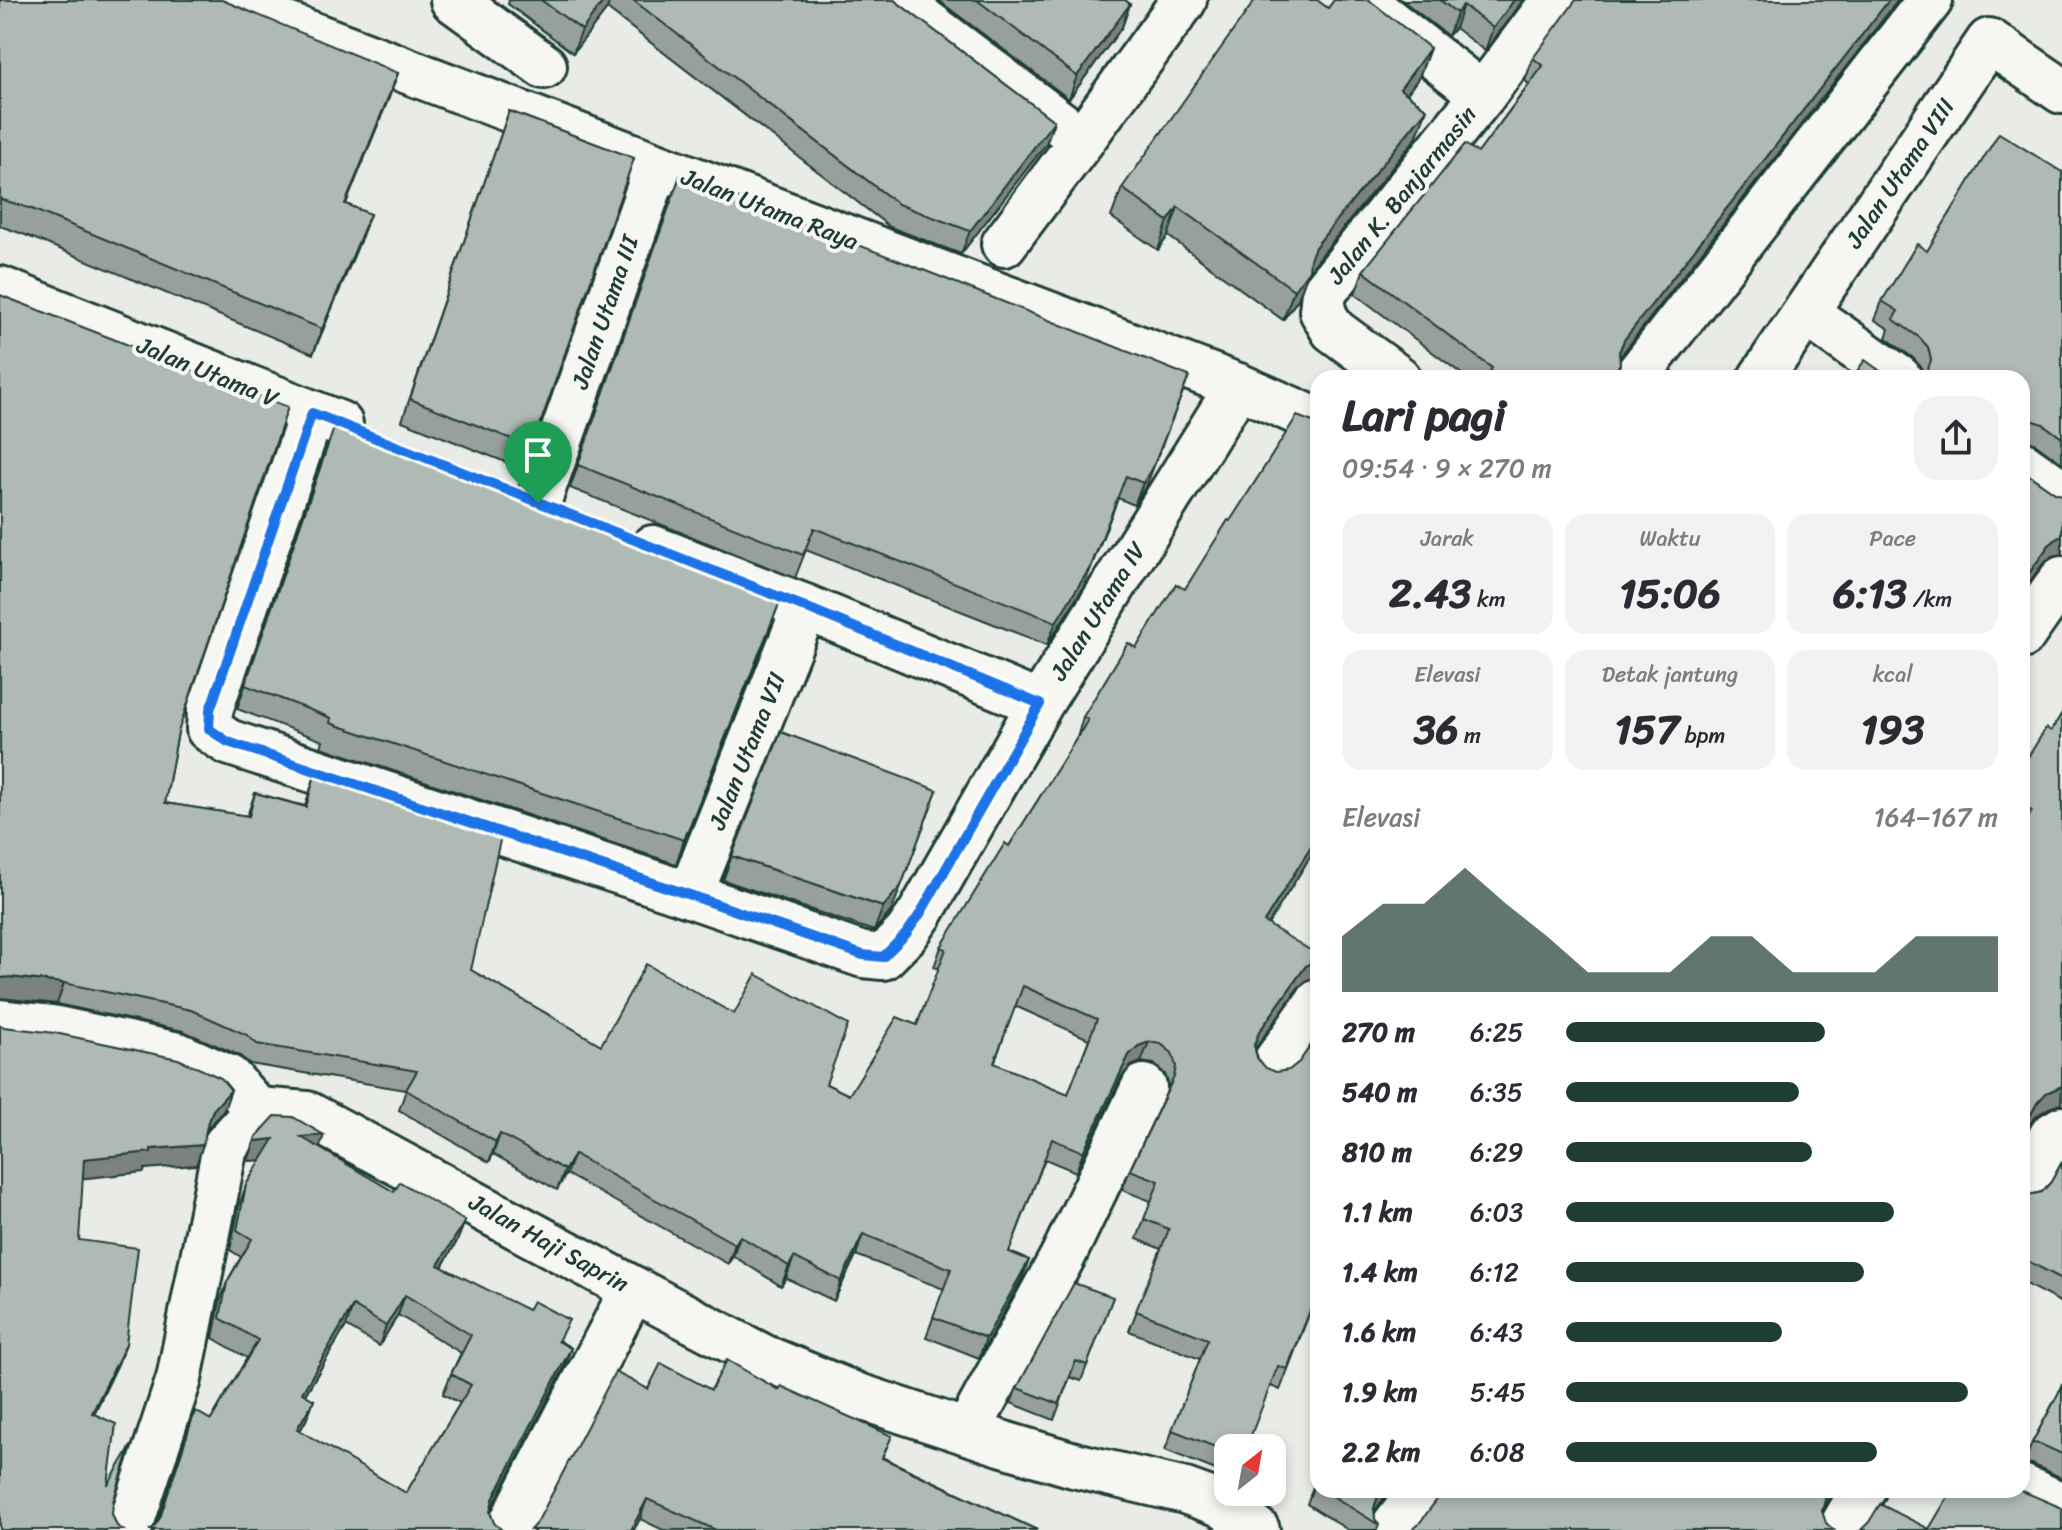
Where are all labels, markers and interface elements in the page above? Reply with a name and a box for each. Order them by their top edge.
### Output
street label: Jalan Utama VIII [1833,89,1966,258]
street label: Jalan K. Banjarmasin [1316,96,1488,295]
street label: Jalan Utama Raya [674,156,865,262]
street label: Jalan Utama III [559,228,651,395]
street label: Jalan Utama V [130,324,286,420]
text: Lari pagi [1342,376,1506,454]
button: share [1914,396,1998,480]
pin [504,421,572,503]
icon: arrive [516,433,560,477]
text: 09:54 · 9 × 270 m [1342,445,1552,491]
text: Jarak [1421,519,1474,558]
text: Waktu [1639,519,1701,558]
text: Pace [1869,519,1916,558]
street label: Jalan Utama IV [1038,533,1158,690]
text: 2.43 [1389,558,1471,629]
text: 15:06 [1619,558,1721,629]
text: 6:13 [1833,558,1907,629]
text: km [1471,580,1506,619]
text: /km [1907,580,1952,619]
text: Elevasi [1414,655,1480,694]
text: Detak jantung [1602,655,1738,694]
text: kcal [1873,655,1913,694]
street label: Jalan Utama VII [696,665,798,837]
text: 36 [1414,694,1458,765]
text: 157 [1615,694,1679,765]
text: 193 [1861,694,1925,765]
text: m [1458,716,1481,755]
text: bpm [1679,716,1725,755]
text: Elevasi [1342,794,1420,840]
text: 164–167 m [1874,794,1998,840]
text: 270 m [1342,1009,1415,1055]
text: 6:25 [1470,1009,1524,1055]
text: 540 m [1342,1069,1417,1115]
text: 6:35 [1470,1069,1523,1115]
text: 810 m [1342,1129,1412,1175]
text: 6:29 [1470,1129,1524,1175]
street label: Jalan Haji Saprin [460,1181,637,1304]
text: 1.1 km [1342,1189,1413,1235]
text: 6:03 [1470,1189,1523,1235]
text: 1.4 km [1342,1249,1418,1295]
text: 6:12 [1470,1249,1519,1295]
text: 1.6 km [1342,1309,1416,1355]
text: 6:43 [1470,1309,1523,1355]
text: 1.9 km [1342,1369,1418,1415]
text: 5:45 [1470,1369,1526,1415]
text: 2.2 km [1342,1429,1420,1475]
text: 6:08 [1470,1429,1525,1475]
north arrow [1214,1434,1286,1506]
map controls [1214,1434,1286,1506]

